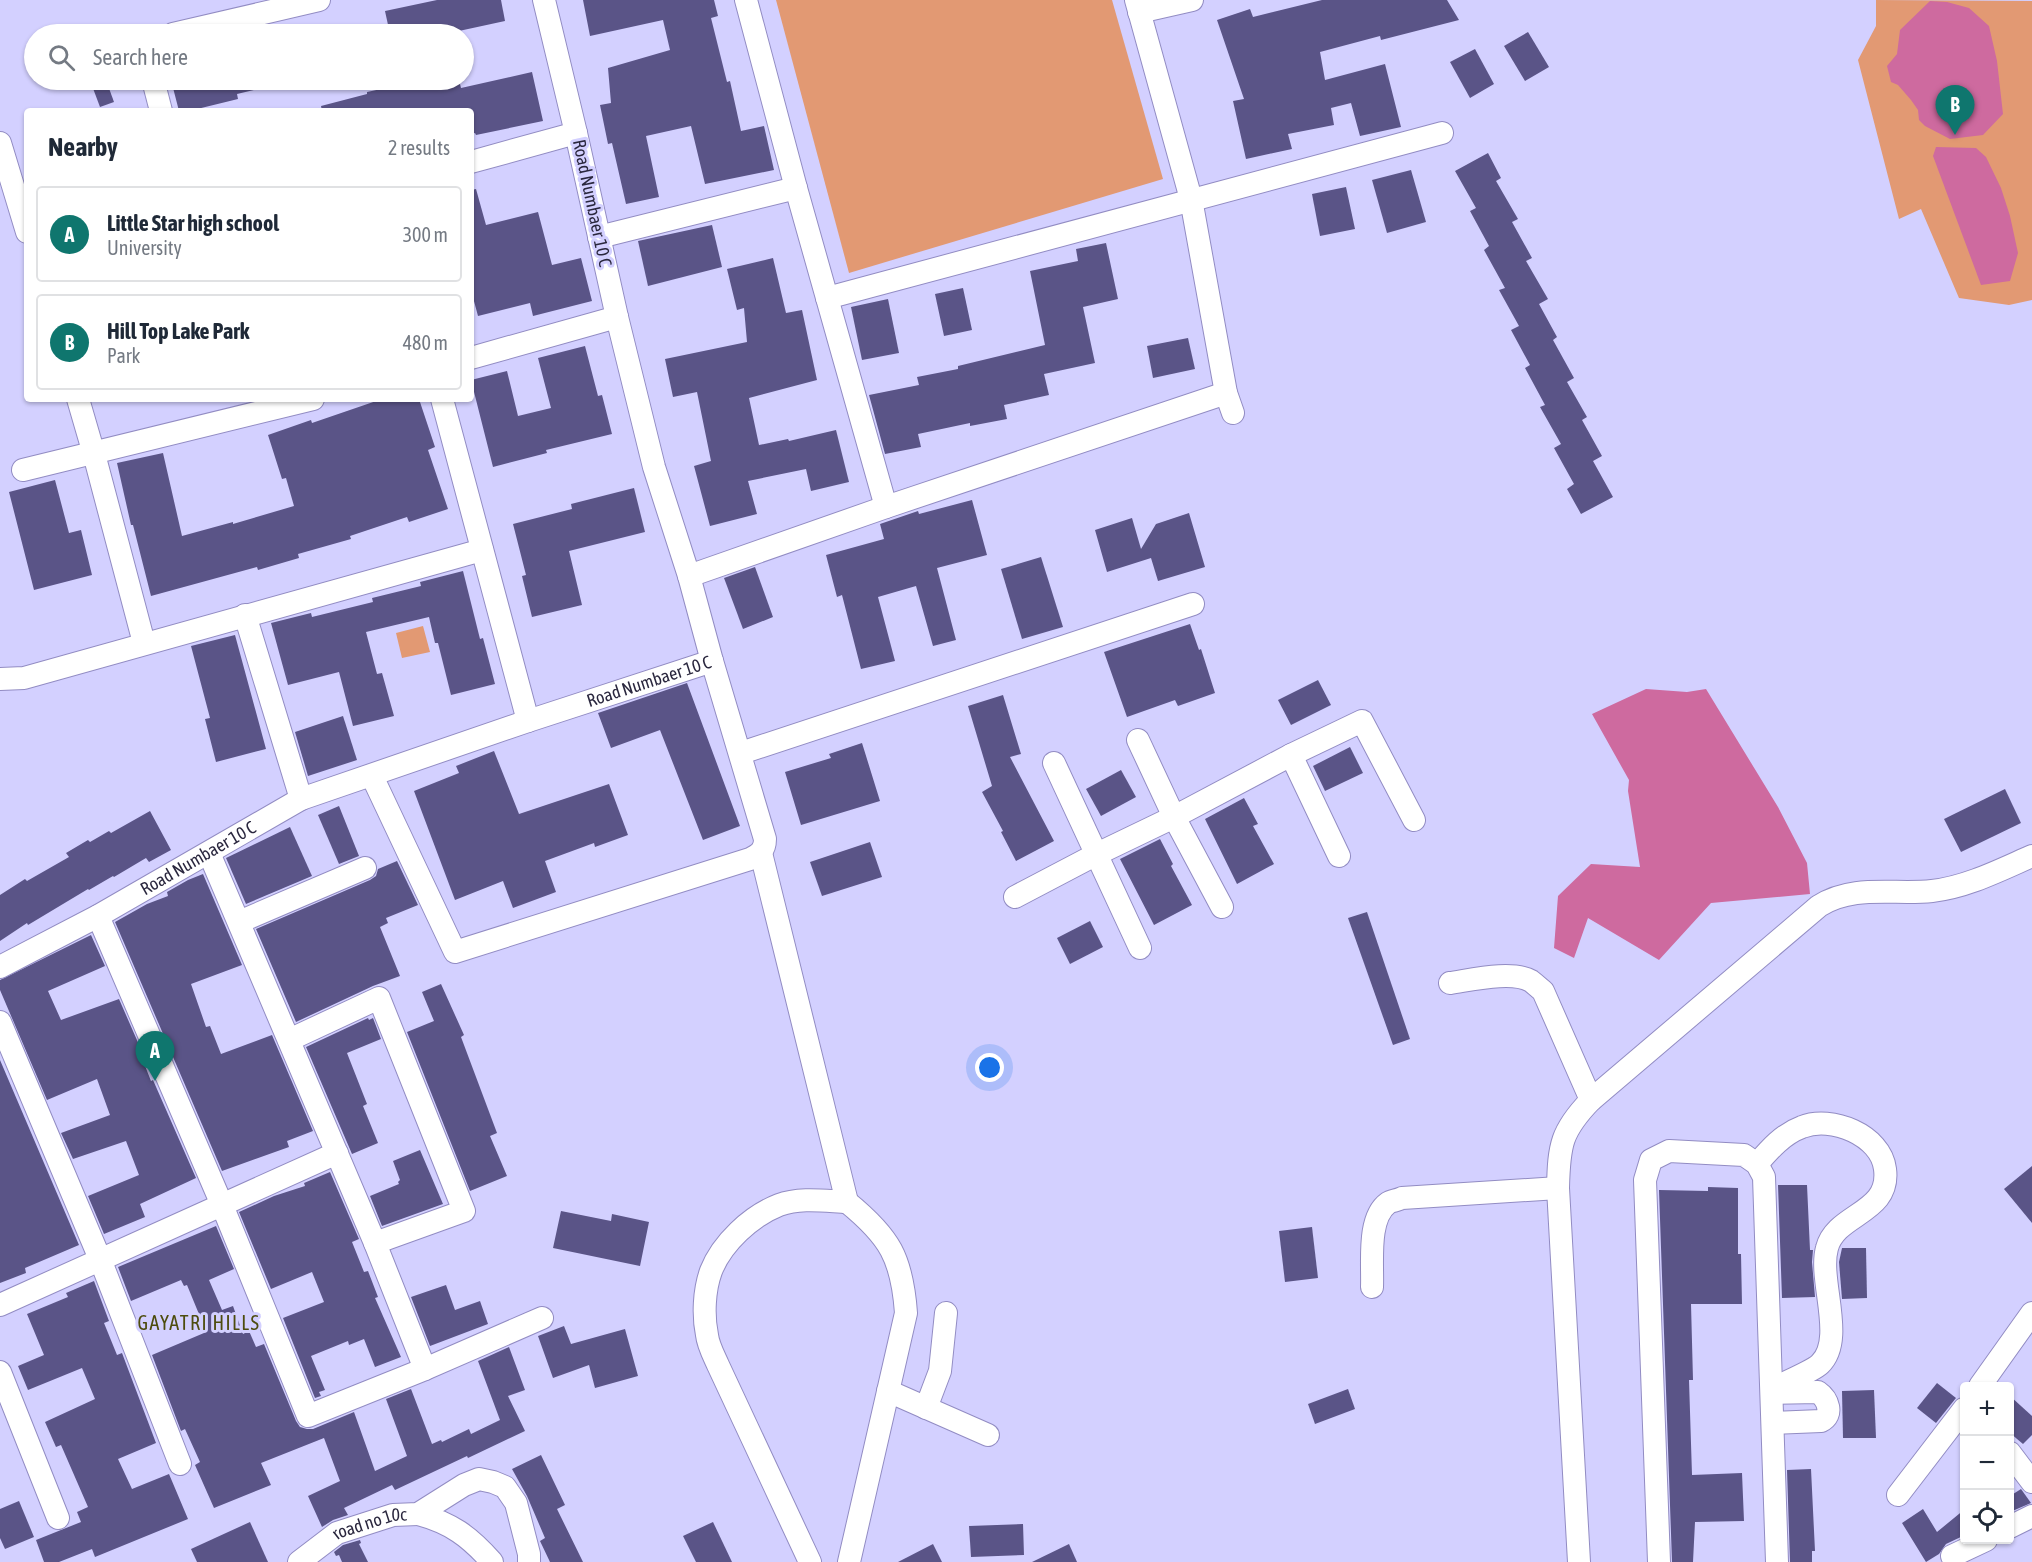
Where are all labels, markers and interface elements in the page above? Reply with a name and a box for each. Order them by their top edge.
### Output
search box [24,24,474,90]
icon: search [45,41,78,74]
text: Search here [93,44,188,70]
pin: B [1936,86,1974,135]
text: Nearby [48,132,118,162]
text: 2 results [388,136,450,159]
street label: Road Numbaer 10 C [569,137,616,268]
text: Little Star high school [107,210,279,236]
text: A [65,223,74,246]
text: 300 m [403,223,448,246]
text: University [107,236,182,259]
text: Hill Top Lake Park [107,318,249,344]
text: B [65,331,74,354]
text: 480 m [403,331,448,354]
text: Park [107,344,140,367]
street label: Road Numbaer 10 C [584,651,714,711]
street label: Road Numbaer 10 C [136,816,259,899]
pin: A [136,1032,174,1081]
your location [975,1053,1004,1082]
district label: GAYATRI HILLS [137,1311,261,1334]
map controls [1960,1382,2014,1544]
button: + [1960,1382,2014,1436]
button: − [1960,1436,2014,1490]
button: locate [1960,1490,2014,1544]
street label: road no 10c [327,1503,407,1543]

